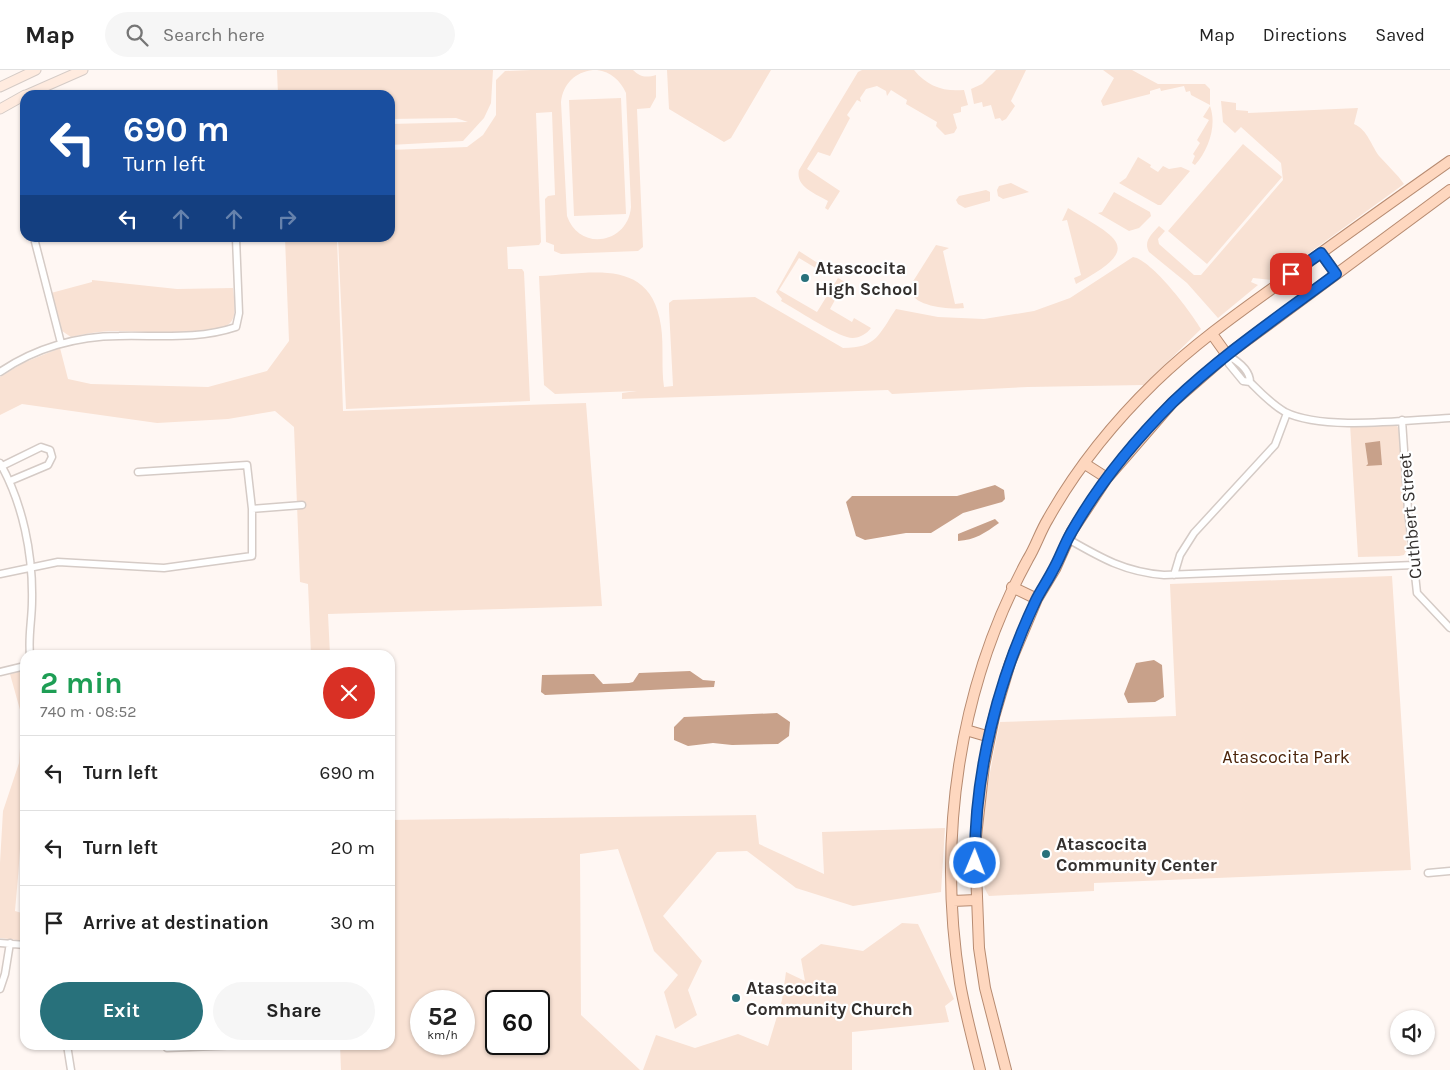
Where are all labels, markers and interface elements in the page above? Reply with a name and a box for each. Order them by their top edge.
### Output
search box [105,12,455,57]
text: Map [25,21,75,49]
icon: search [123,21,151,49]
text: Search here [163,24,265,46]
text: Map [1199,24,1235,46]
text: Directions [1263,24,1347,46]
text: Saved [1375,24,1425,46]
text: 690 m [123,109,230,150]
icon: left [40,110,105,175]
text: Turn left [123,151,206,177]
icon: left [114,205,142,233]
icon: ahead [167,205,195,233]
icon: ahead [220,205,248,233]
icon: right [273,205,301,233]
pin [1270,253,1312,295]
place label: Atascocita High School [815,257,918,300]
icon: arrive [1277,260,1305,288]
marker: Atascocita High School [799,272,811,284]
street label: Cuthbert Street [1394,452,1426,580]
text: 2 min [40,665,123,701]
button: close [323,667,375,719]
text: 740 m · 08:52 [40,702,137,721]
park label: Atascocita Park [1222,746,1350,768]
icon: left [40,759,68,787]
text: Turn left [83,762,158,784]
text: 690 m [320,762,375,784]
place label: Atascocita Community Center [1056,833,1217,876]
icon: left [40,834,68,862]
position arrow [948,836,1000,888]
text: Turn left [83,837,158,859]
text: 20 m [330,837,375,859]
marker: Atascocita Community Center [1040,848,1052,860]
icon: arrive [40,909,68,937]
text: Arrive at destination [83,912,269,934]
text: 30 m [330,912,375,934]
place label: Atascocita Community Church [746,977,913,1020]
button: Exit [40,982,203,1040]
button: Share [213,982,375,1040]
speed limit sign: 60 [485,990,550,1055]
marker: Atascocita Community Church [730,992,742,1004]
text: 52 [428,1002,457,1031]
map controls [1390,1010,1435,1055]
button: sound [1390,1010,1435,1055]
text: km/h [427,1028,458,1042]

